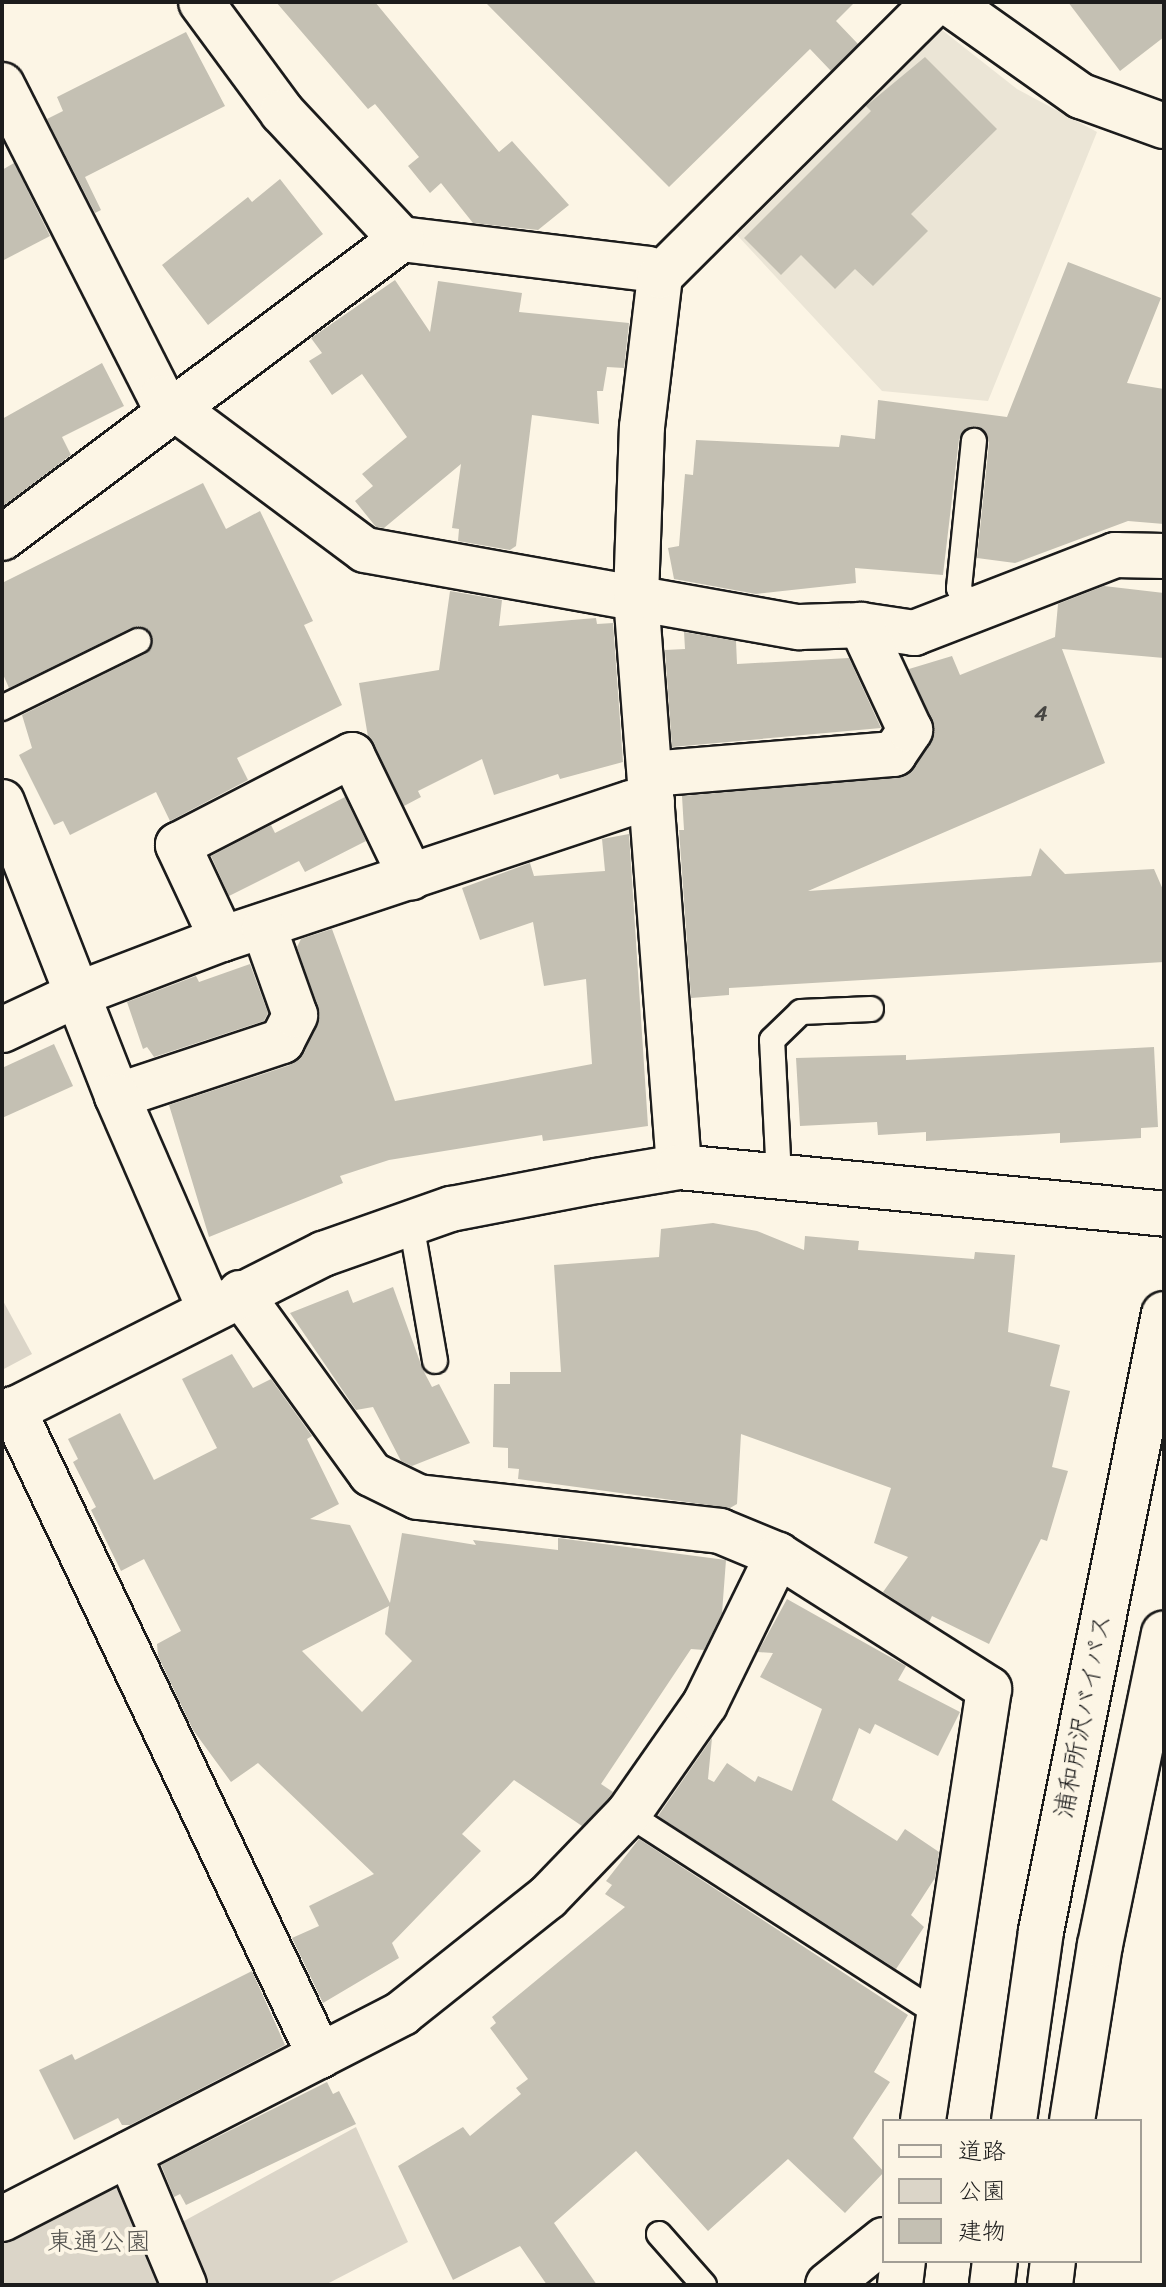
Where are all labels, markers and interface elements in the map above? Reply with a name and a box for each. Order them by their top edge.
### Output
house number: 4 [1034,701,1048,727]
street label: 浦和所沢バイパス [1048,1611,1118,1821]
legend [882,2119,1142,2263]
text: 道路 [958,2130,1006,2172]
text: 公園 [958,2170,1006,2212]
text: 建物 [958,2210,1006,2252]
park label: 東通公園 [47,2226,151,2258]

